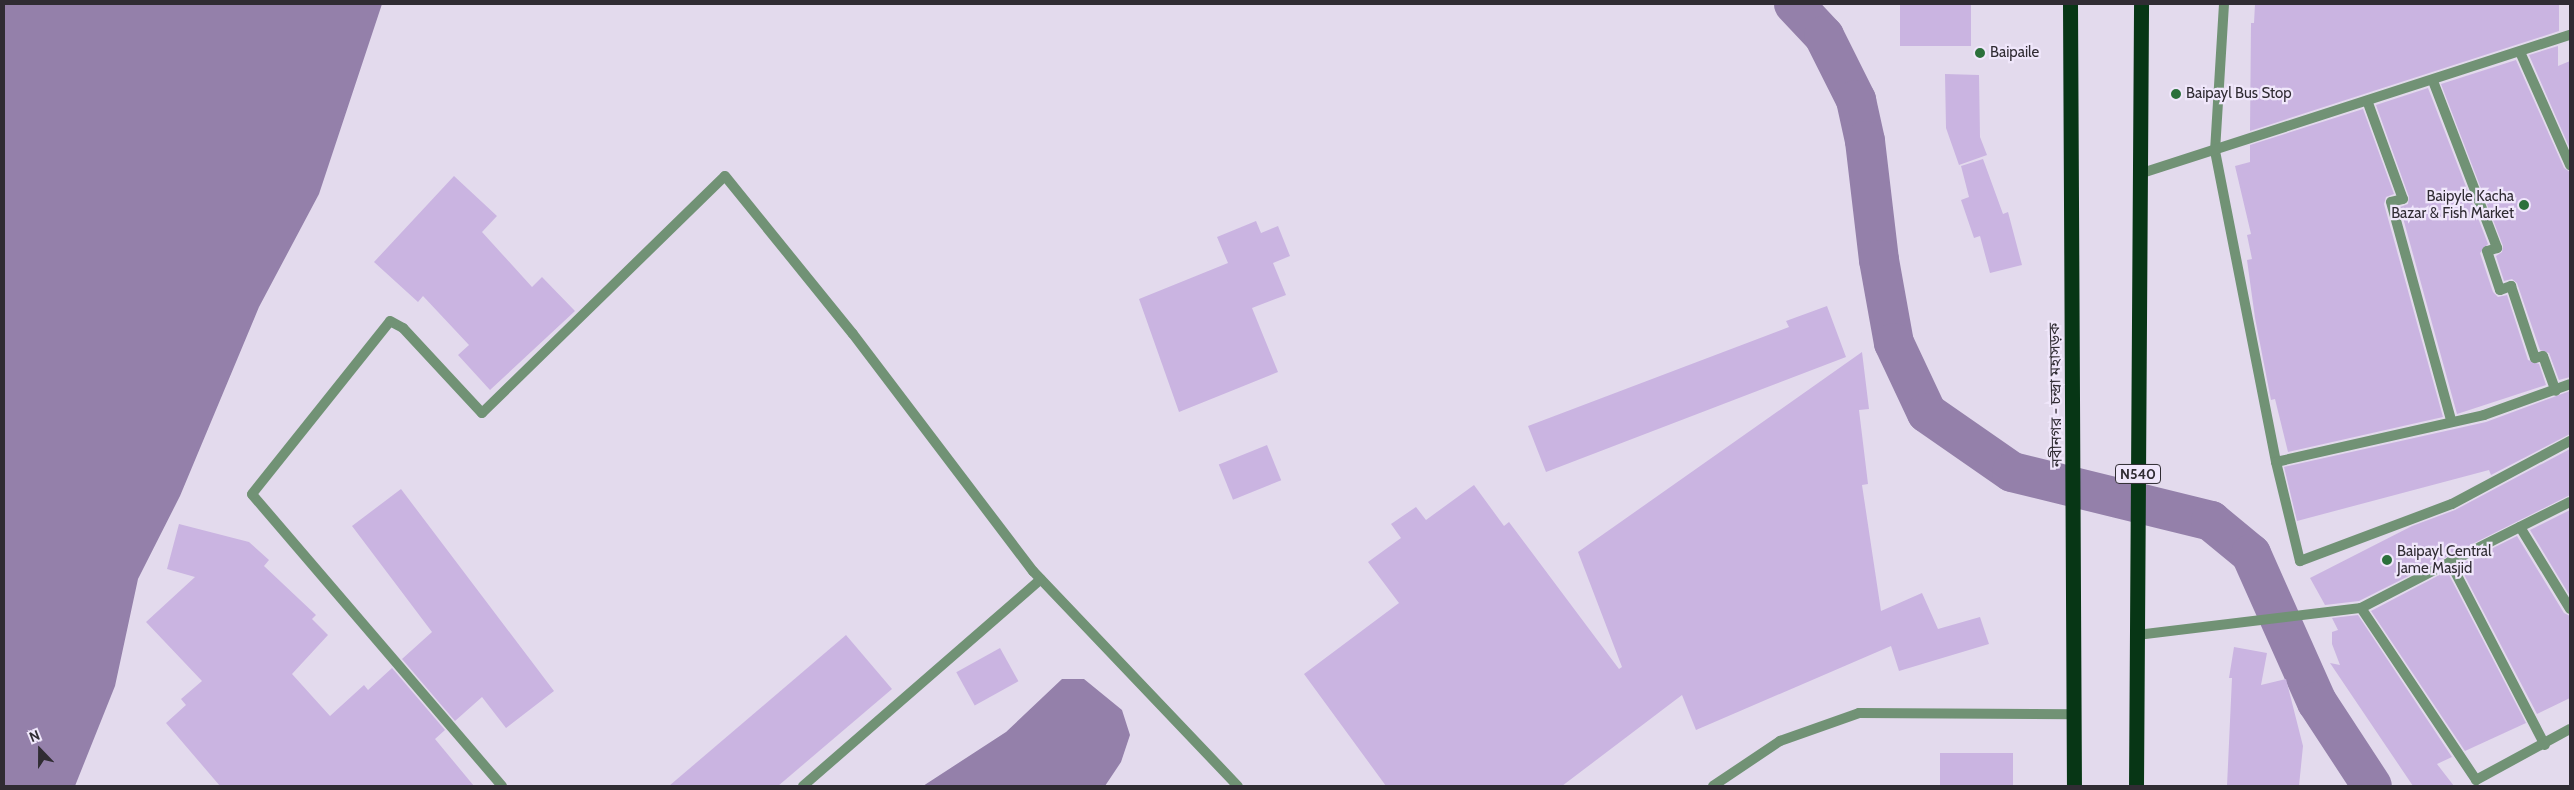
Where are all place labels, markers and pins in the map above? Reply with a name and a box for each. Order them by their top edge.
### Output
place label: Baipaile [1990,44,2039,62]
marker: Baipaile [1974,47,1986,59]
place label: Baipayl Bus Stop [2186,85,2292,103]
marker: Baipayl Bus Stop [2170,88,2182,100]
place label: Baipyle Kacha Bazar & Fish Market [2391,187,2514,222]
marker: Baipyle Kacha Bazar & Fish Market [2518,199,2530,211]
place label: Baipayl Central Jame Masjid [2397,542,2491,577]
marker: Baipayl Central Jame Masjid [2381,554,2393,566]

